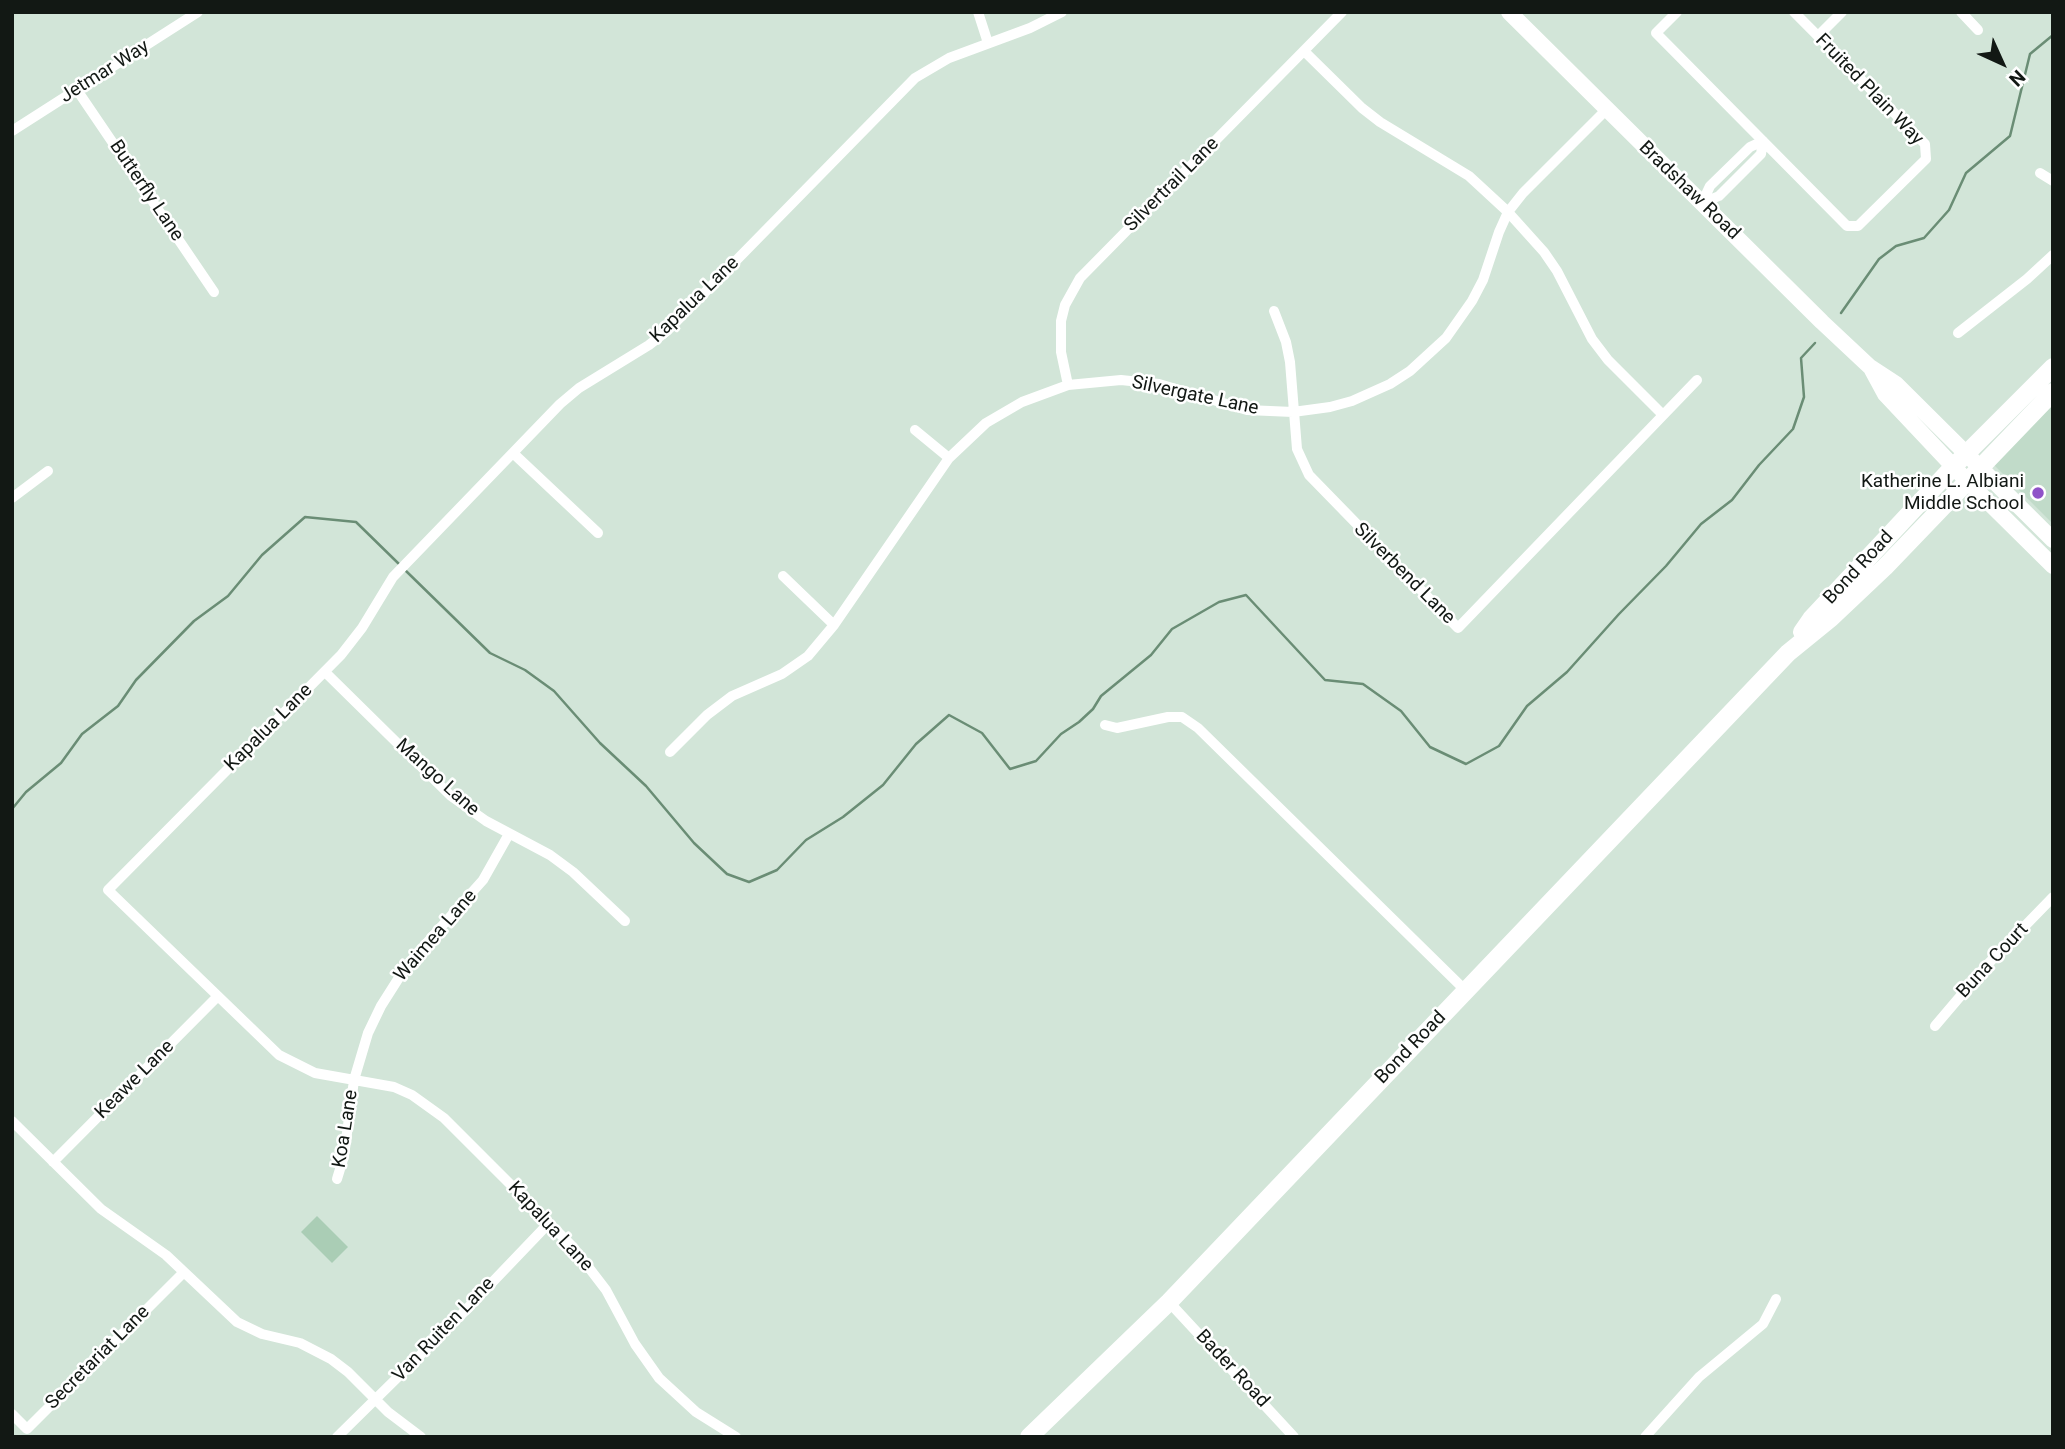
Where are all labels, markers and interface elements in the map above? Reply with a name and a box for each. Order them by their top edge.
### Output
north arrow [1967,28,2037,98]
street label: Fruited Plain Way [1810,30,1928,150]
street label: Jetmar Way [56,36,154,108]
text: N [2004,65,2030,91]
street label: Silvertrail Lane [1120,133,1224,237]
street label: Butterfly Lane [104,136,188,246]
street label: Bradshaw Road [1634,137,1744,245]
street label: Kapalua Lane [646,252,744,348]
street label: Silvergate Lane [1129,371,1261,421]
place label: Katherine L. Albiani Middle School [1861,471,2024,515]
marker: Katherine L. Albiani Middle School [2030,485,2046,501]
street label: Silverbend Lane [1349,519,1459,629]
street label: Bond Road [1819,527,1899,609]
street label: Kapalua Lane [220,679,318,777]
street label: Mango Lane [390,734,484,822]
street label: Waimea Lane [390,885,482,987]
street label: Buna Court [1952,919,2034,1003]
street label: Bond Road [1371,1007,1451,1089]
street label: Keawe Lane [91,1036,179,1124]
street label: Koa Lane [329,1088,363,1170]
street label: Kapalua Lane [503,1177,597,1277]
street label: Van Ruiten Lane [388,1273,500,1387]
street label: Secretariat Lane [41,1301,155,1415]
street label: Bader Road [1190,1325,1274,1413]

